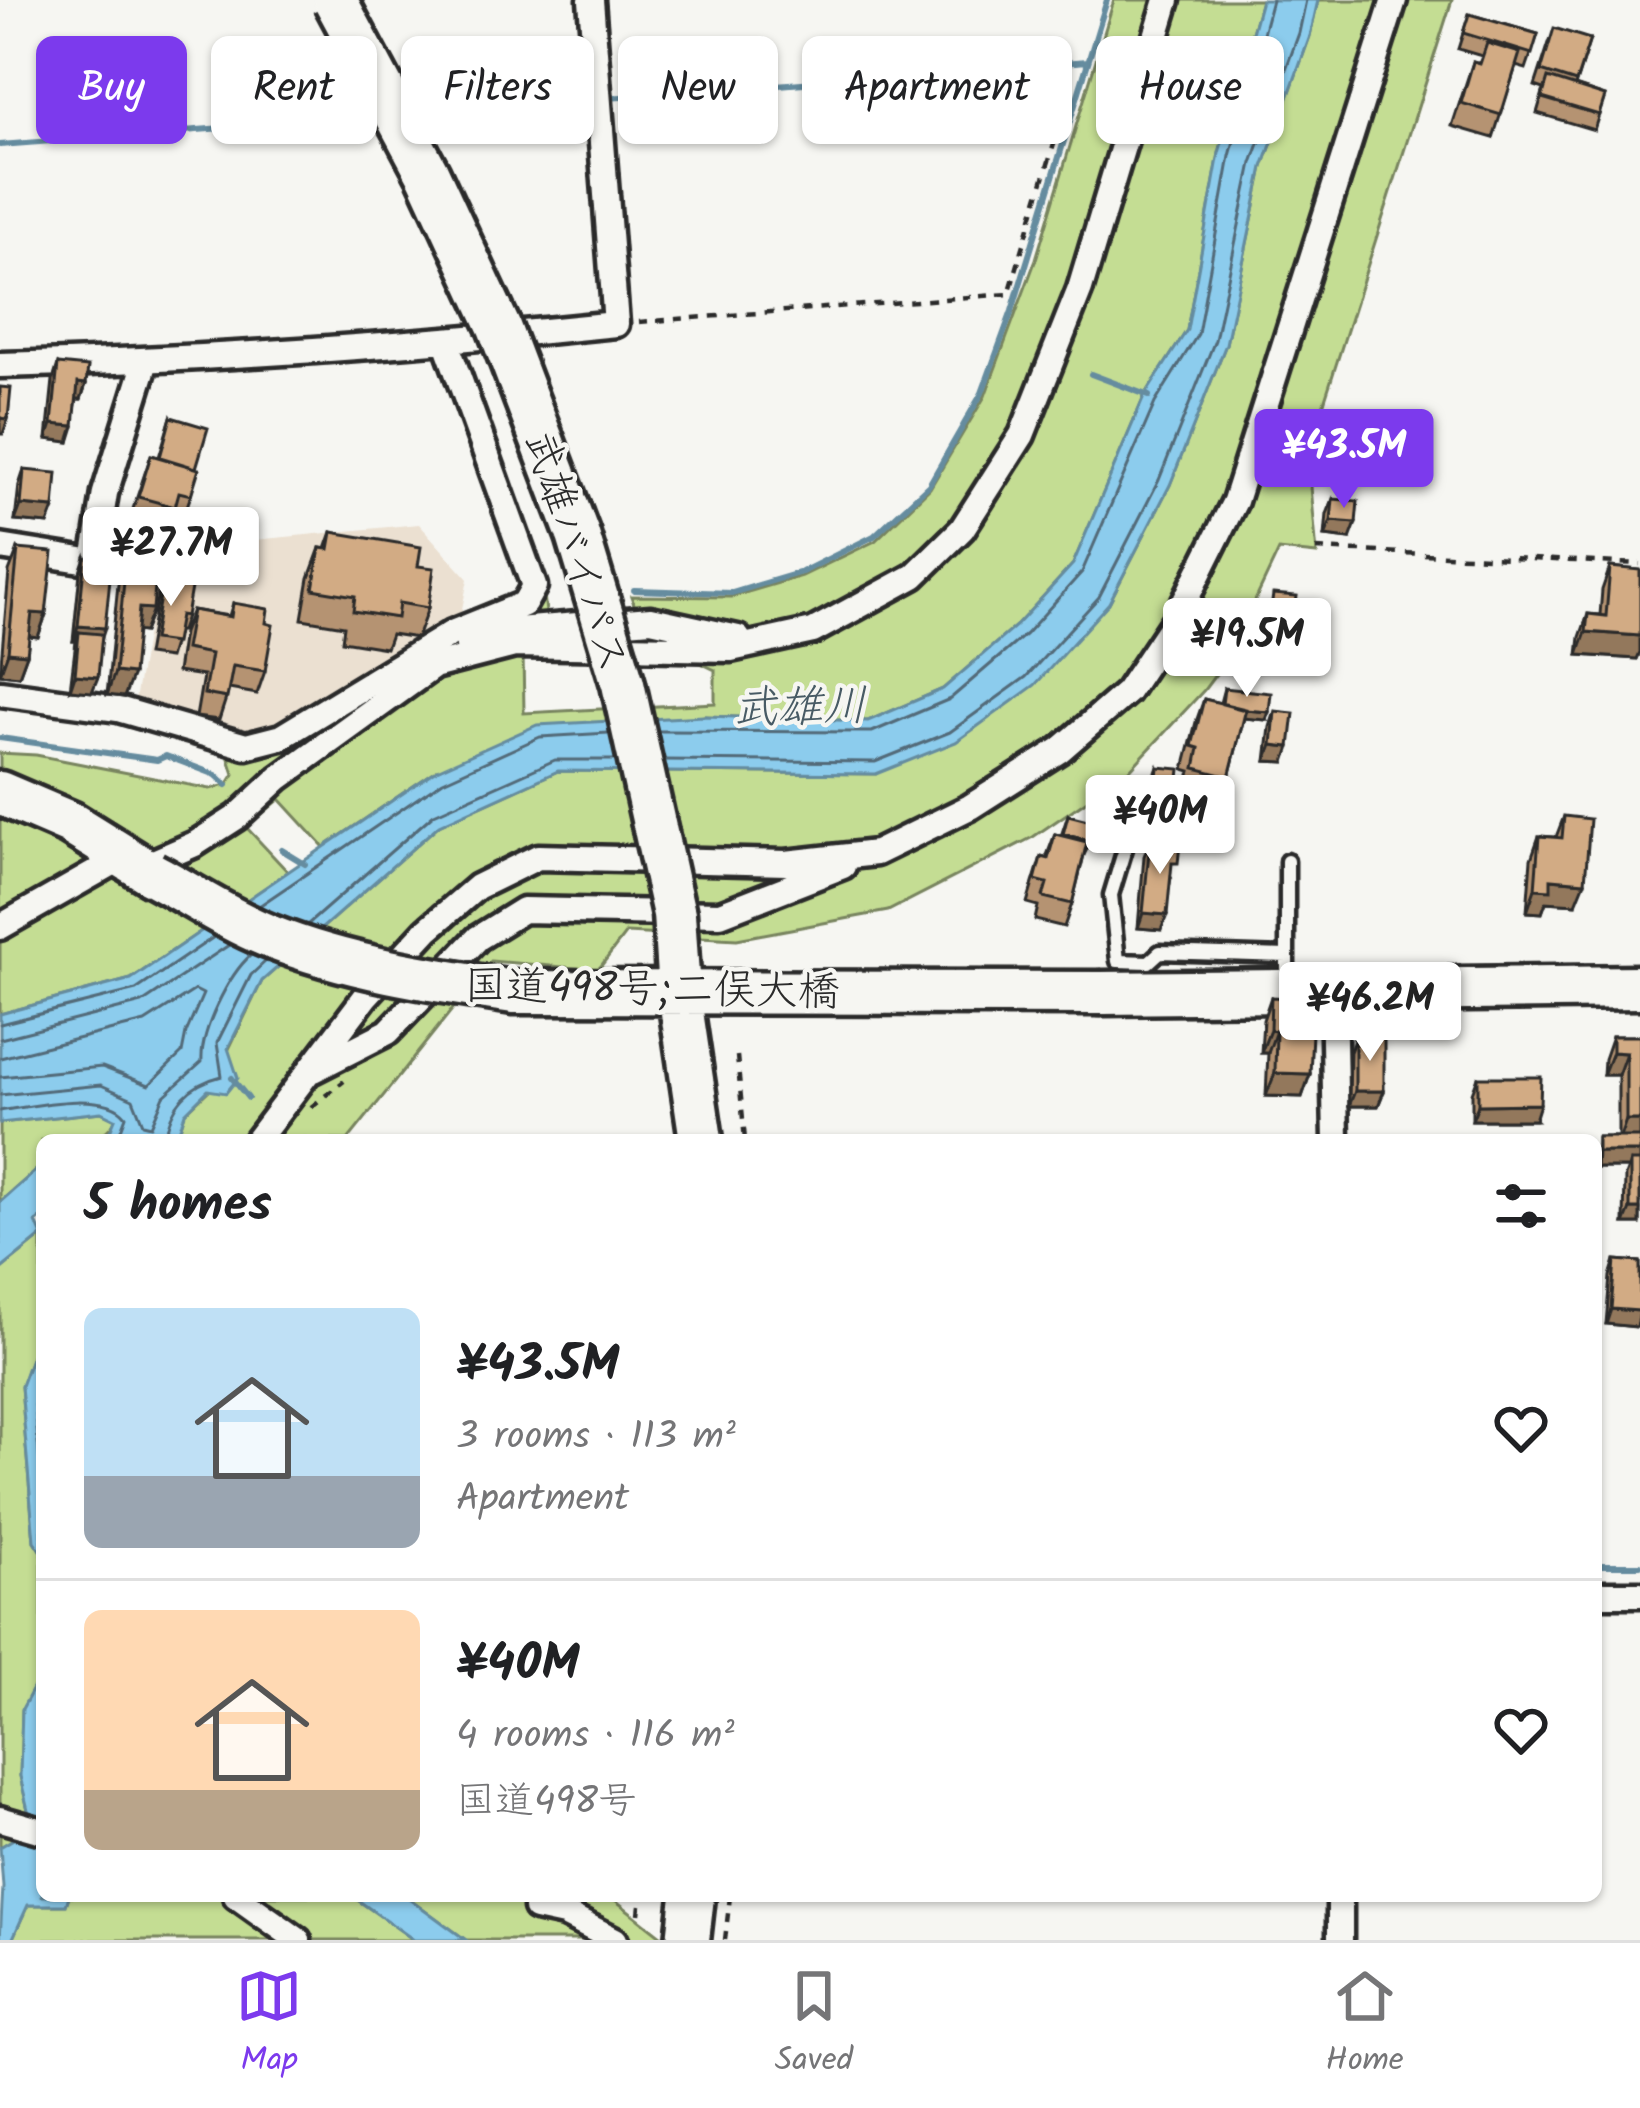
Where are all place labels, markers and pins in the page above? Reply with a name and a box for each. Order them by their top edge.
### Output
pin: ¥43.5M [1246,409,1442,511]
pin: ¥27.7M [73,507,269,609]
pin: ¥19.5M [1149,598,1345,700]
pin: ¥40M [1089,775,1231,877]
pin: ¥46.2M [1272,962,1468,1064]

